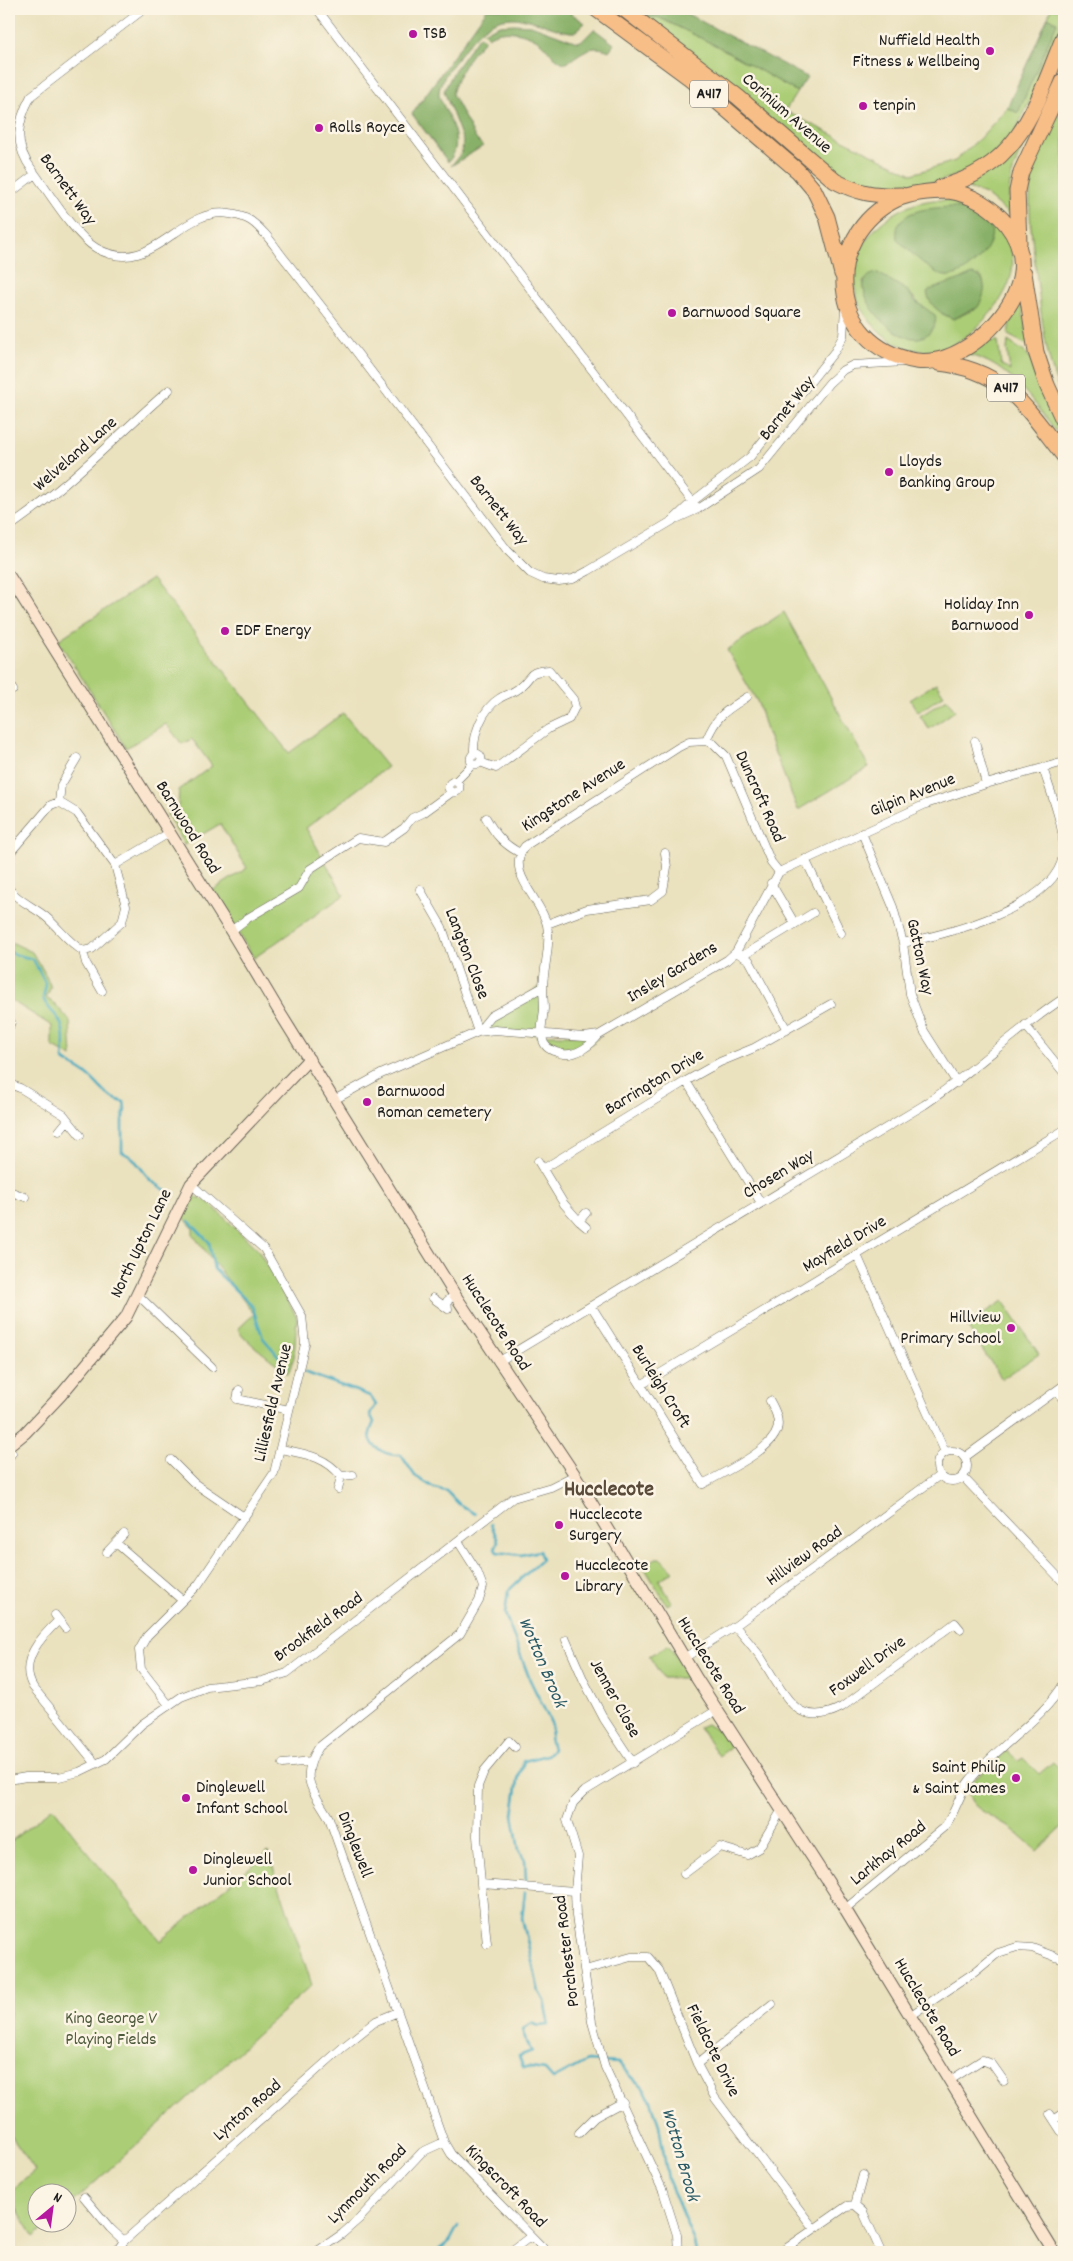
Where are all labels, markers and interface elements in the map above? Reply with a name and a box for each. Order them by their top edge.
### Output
place label: TSB [423,22,447,47]
marker: TSB [407,28,419,40]
place label: Nuffield Health Fitness & Wellbeing [852,29,980,75]
marker: Nuffield Health Fitness & Wellbeing [984,45,996,57]
street label: Corinium Avenue [736,68,837,160]
road number: A417 [690,80,728,108]
place label: tenpin [873,94,916,119]
marker: tenpin [857,100,869,112]
place label: Rolls Royce [329,116,405,141]
marker: Rolls Royce [313,122,325,134]
street label: Barnett Way [32,149,102,232]
place label: Barnwood Square [682,301,801,326]
marker: Barnwood Square [666,307,678,319]
street label: Barnet Way [754,371,822,447]
road number: A417 [987,374,1025,402]
street label: Welveland Lane [29,412,123,498]
place label: Lloyds Banking Group [899,450,995,496]
marker: Lloyds Banking Group [883,466,895,478]
street label: Barnett Way [462,470,534,552]
place label: Holiday Inn Barnwood [944,593,1019,639]
marker: Holiday Inn Barnwood [1023,609,1035,621]
place label: EDF Energy [235,619,312,644]
marker: EDF Energy [219,625,231,637]
street label: Duncroft Road [728,747,790,847]
street label: Kingstone Avenue [517,753,631,839]
street label: Gilpin Avenue [867,768,959,824]
street label: Barnwood Road [148,777,226,879]
street label: Langton Close [437,905,495,1003]
street label: Gatton Way [899,917,939,998]
street label: Insley Gardens [623,936,723,1010]
street label: Barrington Drive [601,1044,709,1122]
place label: Barnwood Roman cemetery [377,1080,492,1126]
marker: Barnwood Roman cemetery [361,1096,373,1108]
street label: Chosen Way [739,1144,820,1206]
street label: North Upton Lane [105,1185,179,1303]
street label: Mayfield Drive [798,1210,892,1280]
street label: Hucclecote Road [454,1270,536,1376]
place label: Hillview Primary School [900,1306,1002,1352]
marker: Hillview Primary School [1005,1322,1017,1334]
street label: Burleigh Croft [624,1340,696,1434]
street label: Lilliesfield Avenue [248,1341,300,1464]
district label: Hucclecote [564,1475,654,1506]
place label: Hucclecote Surgery [569,1503,643,1549]
marker: Hucclecote Surgery [553,1519,565,1531]
street label: Hillview Road [762,1521,848,1593]
place label: Hucclecote Library [575,1554,649,1600]
marker: Hucclecote Library [559,1570,571,1582]
street label: Brookfield Road [269,1587,369,1669]
street label: Hucclecote Road [670,1612,750,1720]
water label: Wotton Brook [510,1614,573,1714]
street label: Foxwell Drive [824,1631,912,1703]
street label: Jenner Close [582,1655,646,1743]
place label: Saint Philip & Saint James [912,1756,1006,1802]
marker: Saint Philip & Saint James [1010,1772,1022,1784]
place label: Dinglewell Infant School [196,1776,288,1822]
marker: Dinglewell Infant School [180,1792,192,1804]
street label: Dinglewell [330,1808,378,1882]
street label: Larkhay Road [846,1815,932,1893]
place label: Dinglewell Junior School [203,1848,292,1894]
marker: Dinglewell Junior School [187,1864,199,1876]
street label: Porchester Road [549,1893,587,2009]
street label: Hucclecote Road [887,1954,965,2062]
street label: Fieldcote Drive [679,2000,745,2102]
park label: King George V Playing Fields [65,2007,157,2053]
street label: Lynton Road [208,2074,288,2148]
water label: Wotton Brook [653,2105,706,2207]
street label: Lynmouth Road [322,2139,414,2231]
street label: Kingscroft Road [458,2139,552,2235]
north arrow [28,2184,78,2234]
text: N [49,2188,65,2209]

